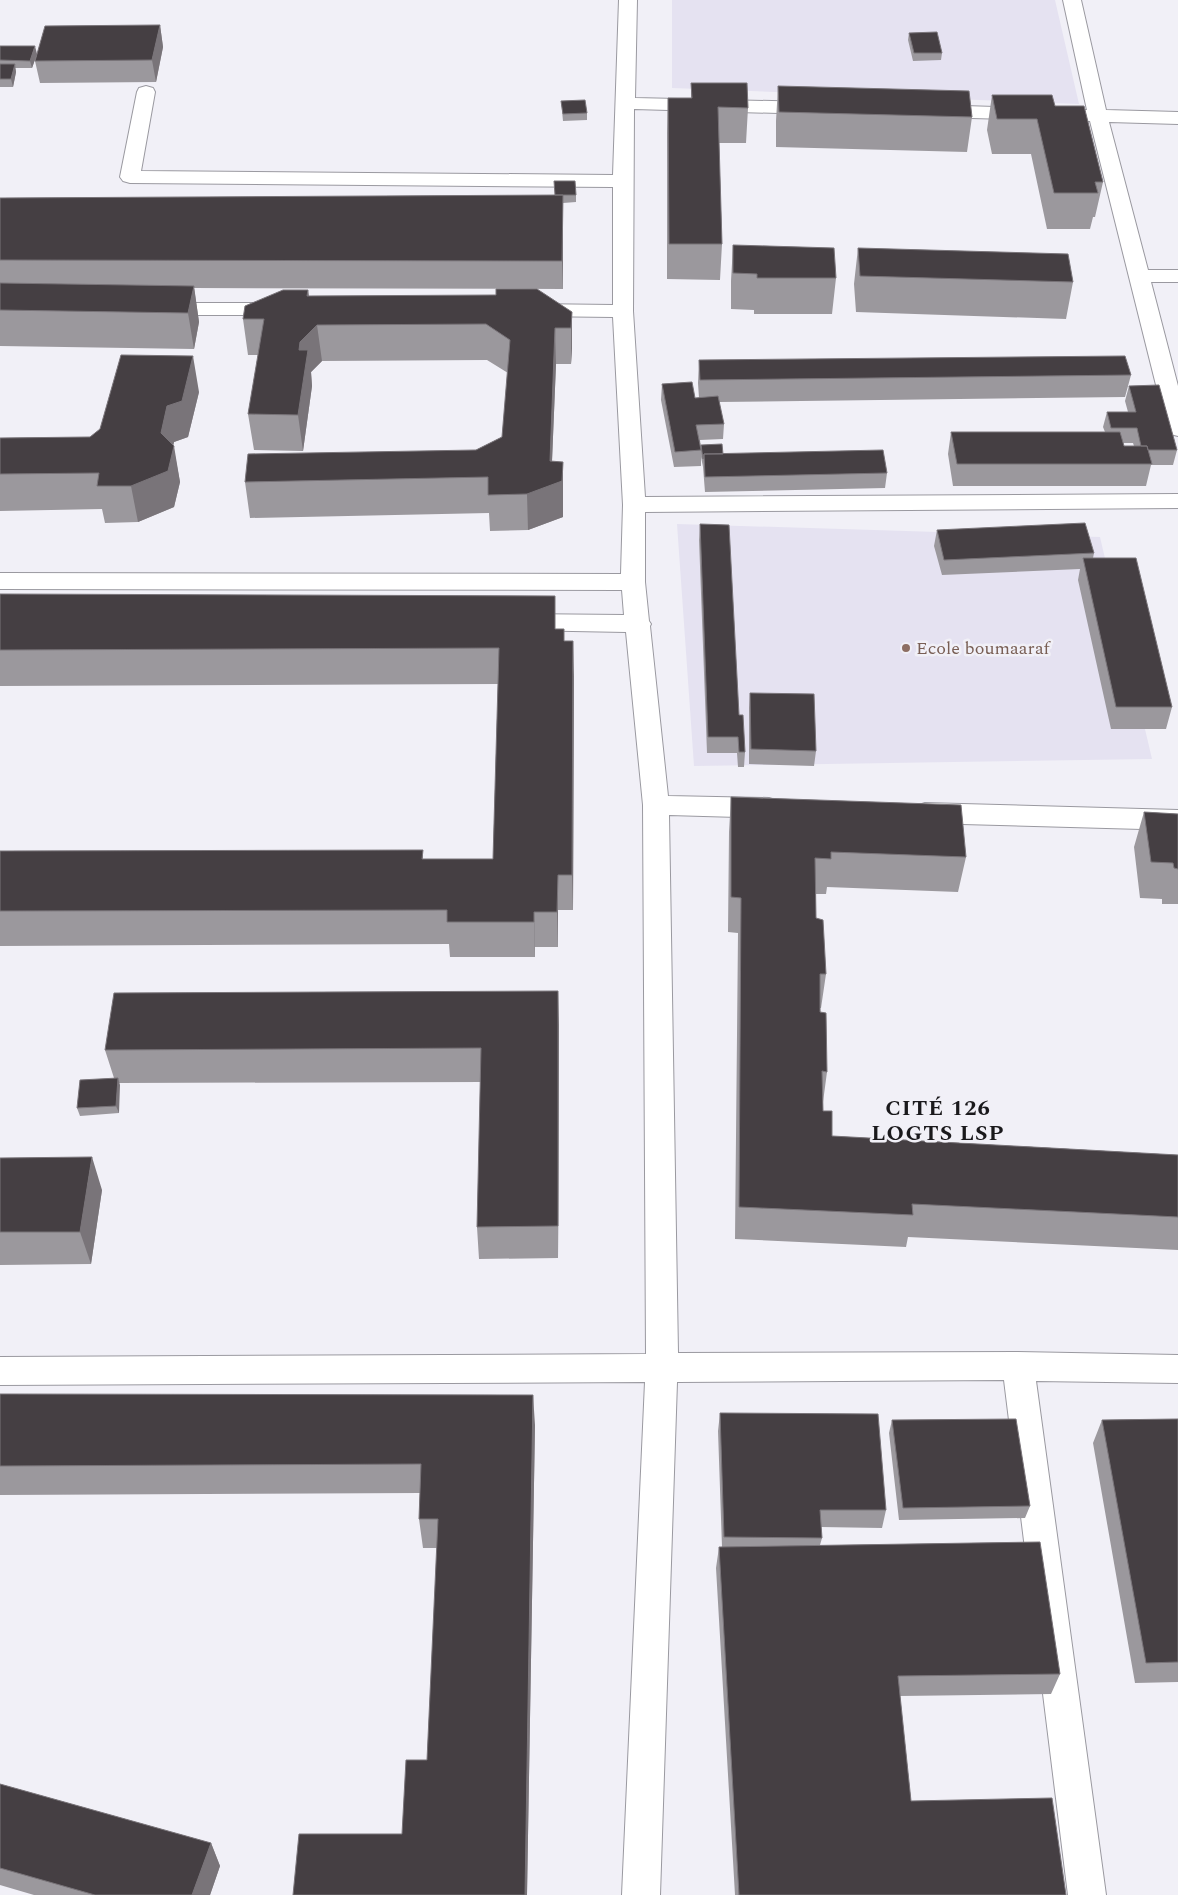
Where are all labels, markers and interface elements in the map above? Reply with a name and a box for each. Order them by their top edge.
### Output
place label: Ecole boumaaraf [916,635,1052,662]
marker: Ecole boumaaraf [900,642,912,654]
district label: CITÉ 126 LOGTS LSP [871,1092,1005,1150]

